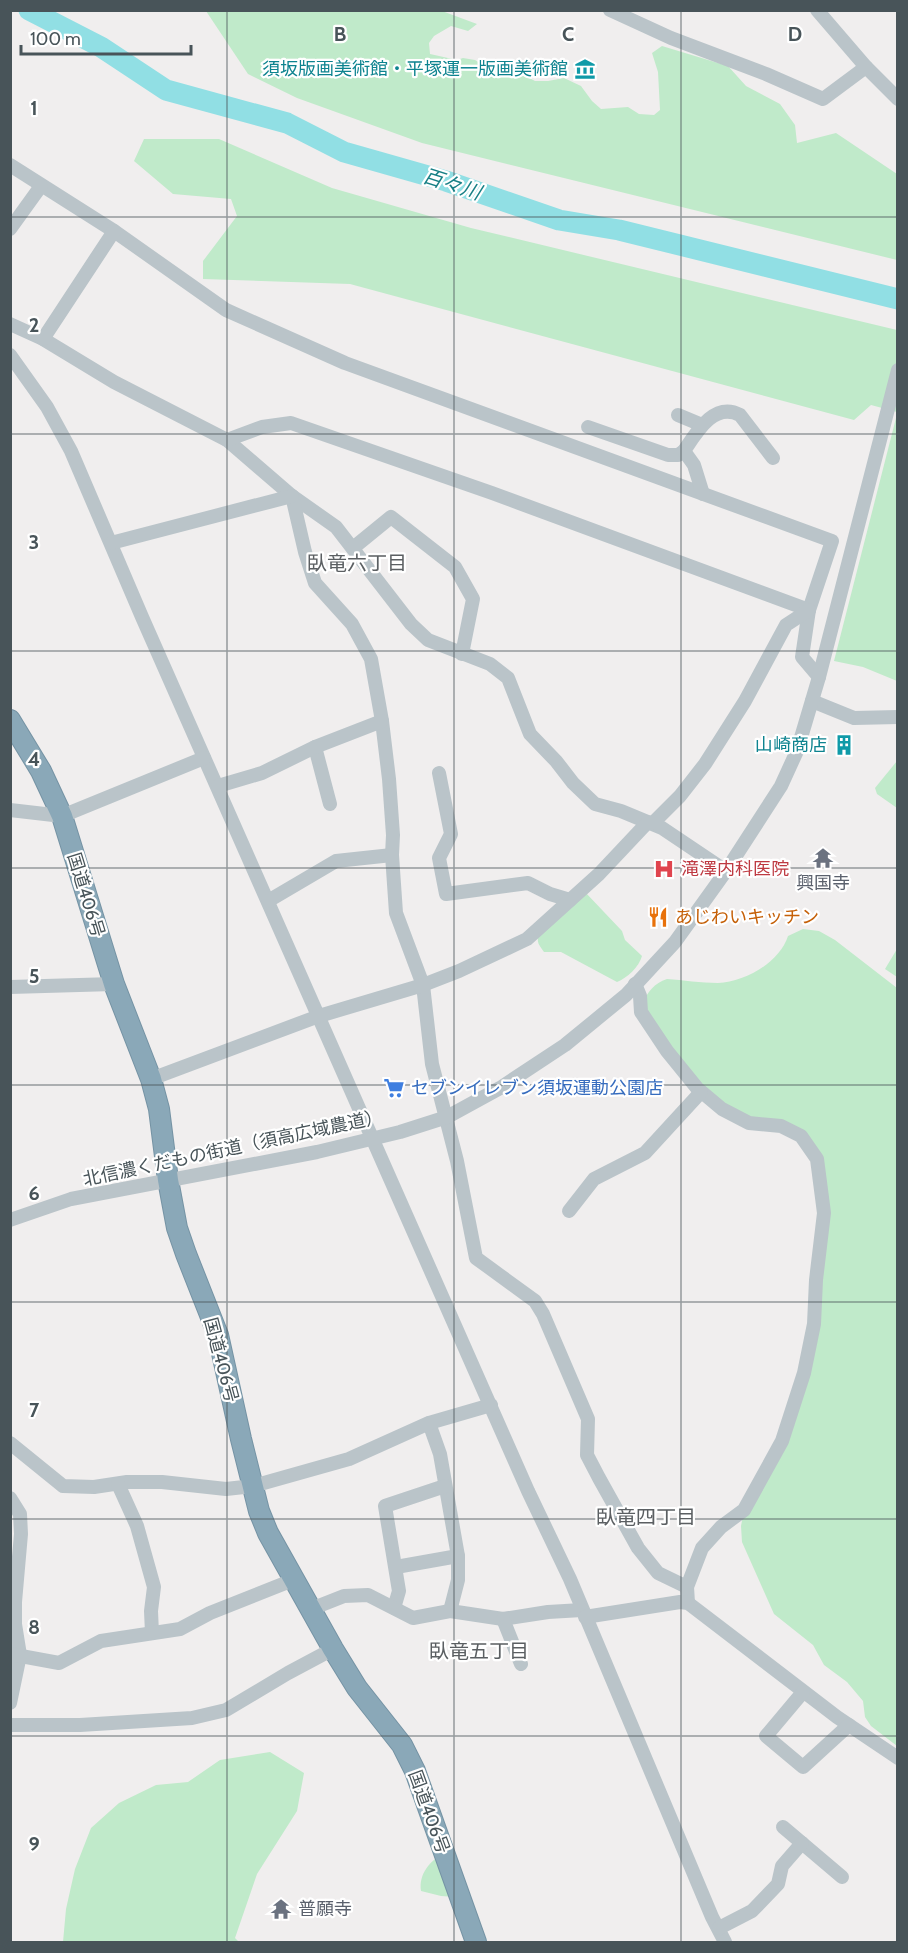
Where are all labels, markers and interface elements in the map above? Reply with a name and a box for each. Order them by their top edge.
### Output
scale bar [21,18,190,56]
text: B [334,22,346,46]
text: C [562,22,574,46]
text: D [788,22,802,46]
text: 100 m [30,28,81,50]
museum icon: 須坂版画美術館・平塚運一版画美術館 [573,57,597,81]
place label: 須坂版画美術館・平塚運一版画美術館 [262,58,568,80]
text: 1 [30,96,38,120]
water label: 百々川 [420,163,486,205]
text: 2 [29,313,39,337]
text: 3 [29,530,39,554]
district label: 臥竜六丁目 [307,551,407,575]
building icon: 山崎商店 [832,733,856,757]
place label: 山崎商店 [755,734,827,756]
text: 4 [28,747,40,771]
temple icon: 興国寺 [811,846,835,870]
street label: 国道406号 [63,850,109,940]
hospital icon: 滝澤内科医院 [652,857,676,881]
place label: 滝澤内科医院 [681,858,789,880]
place label: 興国寺 [796,872,850,894]
restaurant icon: あじわいキッチン [646,905,670,929]
place label: あじわいキッチン [675,906,819,928]
text: 5 [29,964,39,988]
supermarket icon: セブンイレブン須坂運動公園店 [382,1076,406,1100]
place label: セブンイレブン須坂運動公園店 [411,1077,663,1099]
street label: 北信濃くだもの街道（須高広域農道） [81,1105,385,1191]
text: 6 [28,1181,40,1205]
street label: 国道406号 [199,1315,243,1405]
text: 7 [29,1398,40,1422]
district label: 臥竜四丁目 [596,1505,696,1529]
text: 8 [28,1615,40,1639]
district label: 臥竜五丁目 [429,1639,529,1663]
street label: 国道406号 [404,1767,454,1857]
text: 9 [28,1832,40,1856]
temple icon: 普願寺 [269,1897,293,1921]
place label: 普願寺 [298,1898,352,1920]

